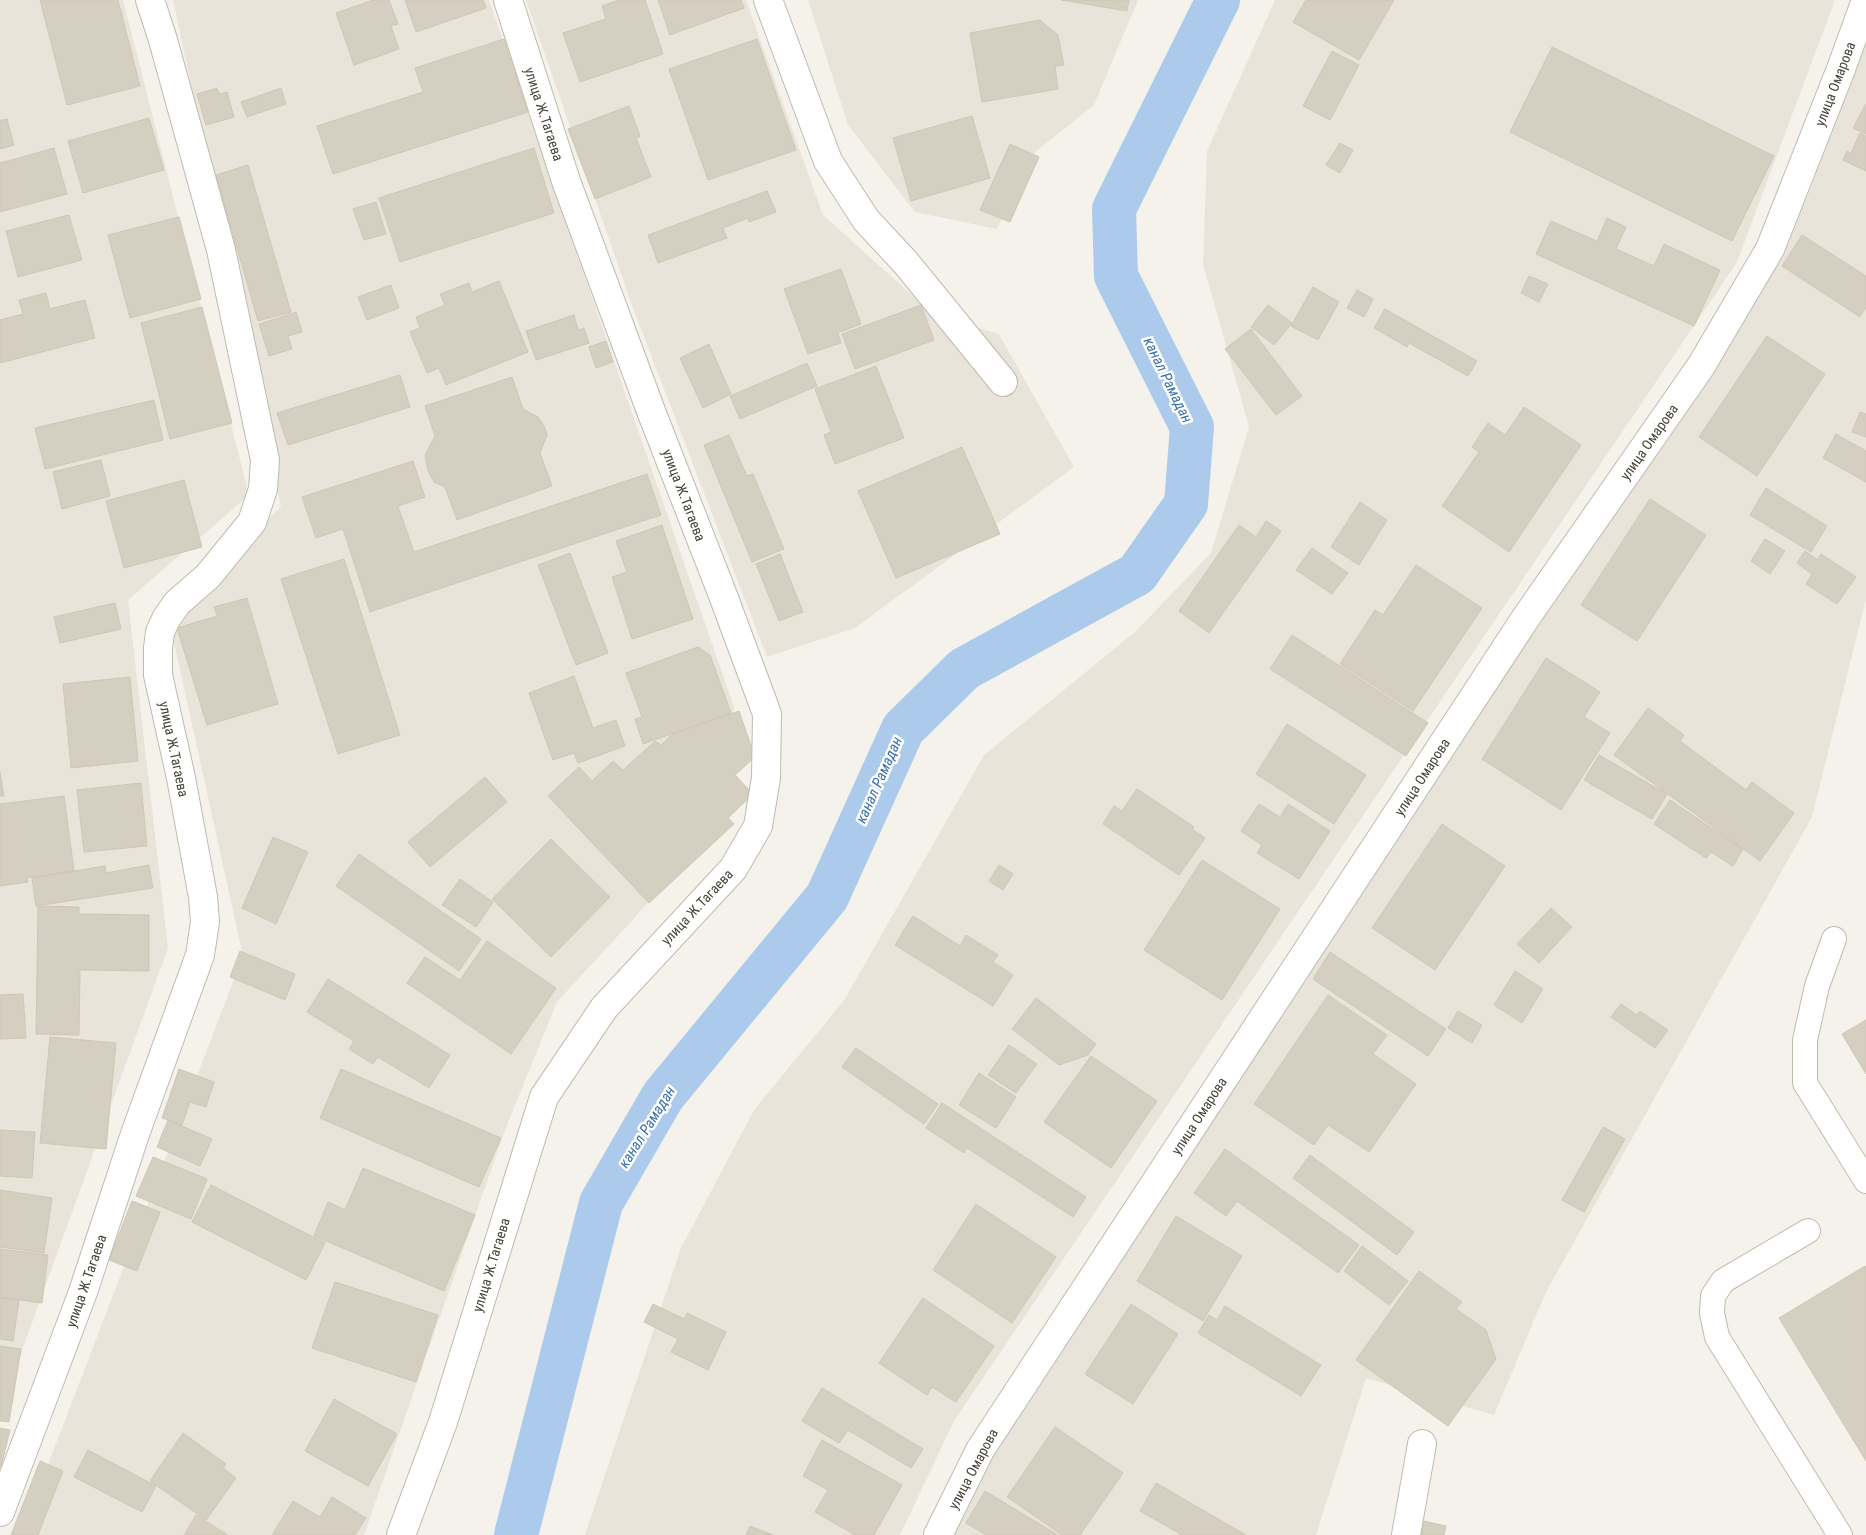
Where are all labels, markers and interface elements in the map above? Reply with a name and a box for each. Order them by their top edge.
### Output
street label: улица Омарова [1812,40,1858,128]
street label: улица Ж.Тагаева [521,65,567,163]
water label: канал Рамадан [1140,334,1196,426]
street label: улица Омарова [1617,401,1681,483]
street label: улица Ж.Тагаева [659,447,709,543]
street label: улица Ж.Тагаева [156,700,192,798]
water label: канал Рамадан [852,734,906,826]
street label: улица Омарова [1391,735,1453,819]
street label: улица Ж.Тагаева [658,866,736,948]
street label: улица Омарова [1168,1074,1230,1158]
water label: канал Рамадан [615,1083,679,1171]
street label: улица Ж.Тагаева [469,1216,513,1314]
street label: улица Ж.Тагаева [63,1232,109,1330]
street label: улица Омарова [945,1426,1001,1512]

